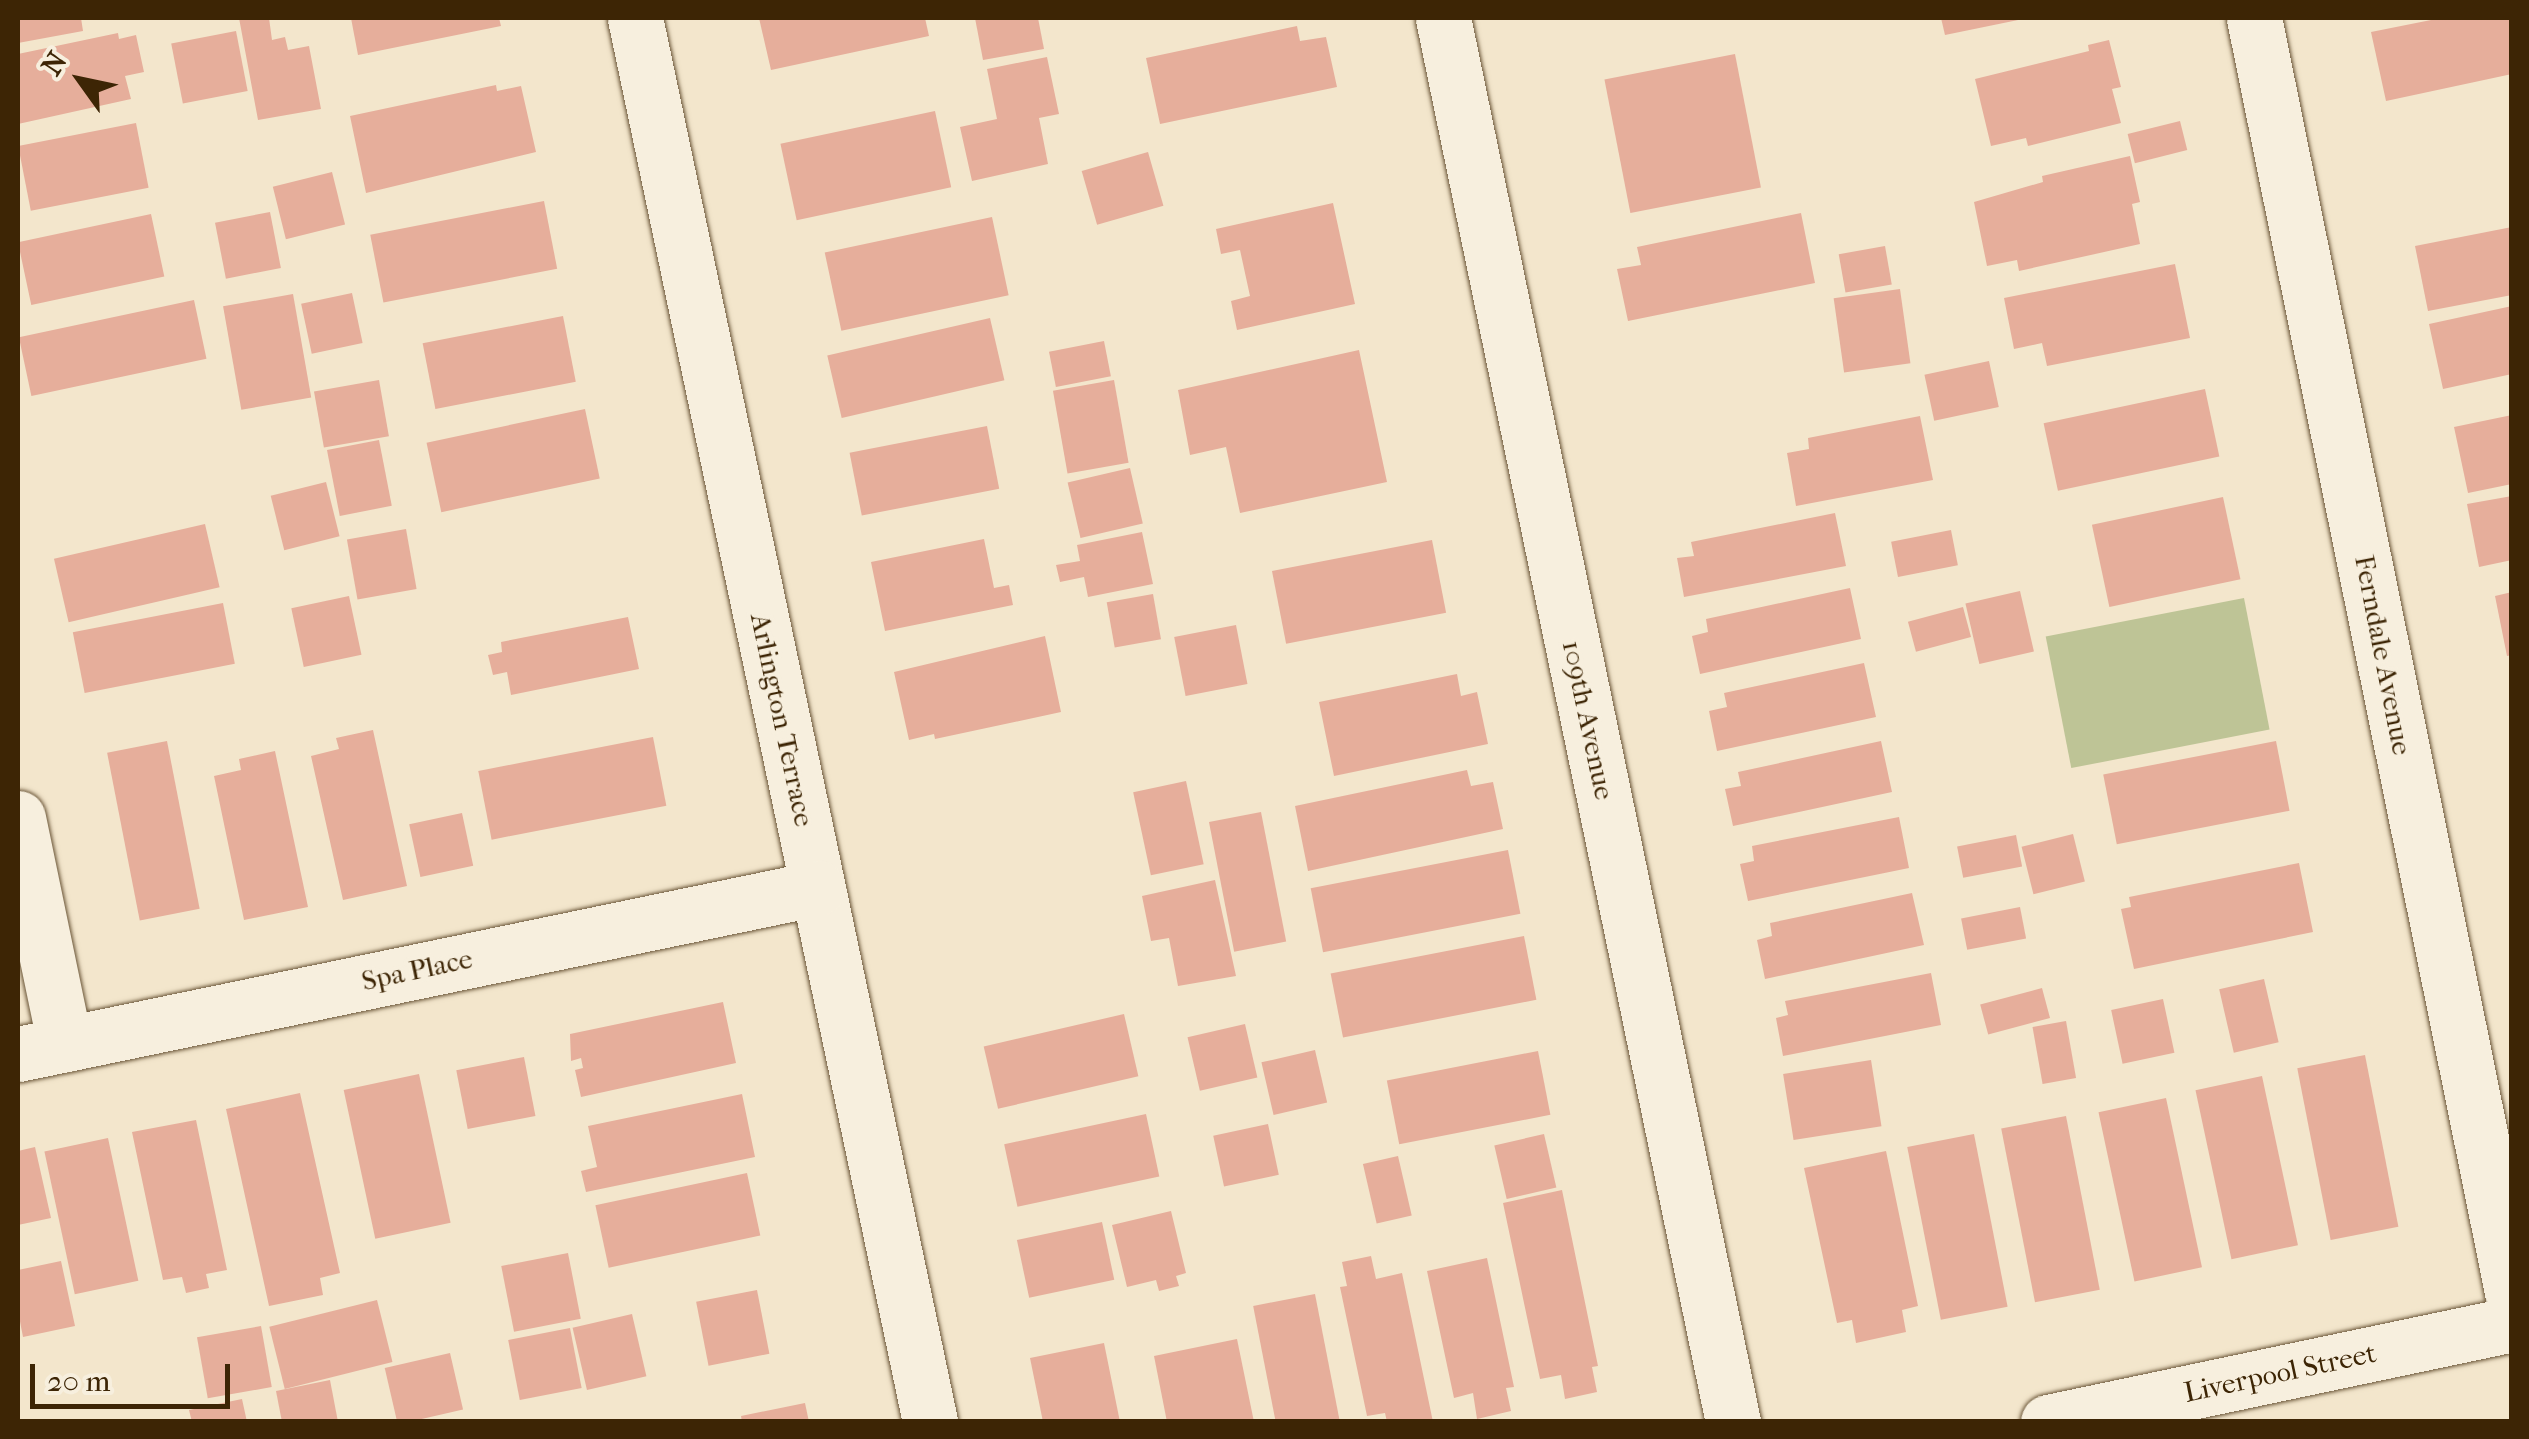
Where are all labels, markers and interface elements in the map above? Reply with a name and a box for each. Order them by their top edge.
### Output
north arrow [30,30,130,130]
text: N [35,45,74,81]
street label: Ferndale Avenue [2347,552,2419,758]
street label: Arlington Terrace [743,610,821,830]
street label: 109th Avenue [1555,637,1621,803]
street label: Spa Place [359,942,475,998]
street label: Liverpool Street [2181,1336,2379,1410]
scale bar [35,1344,235,1406]
text: 20 m [47,1364,110,1399]

